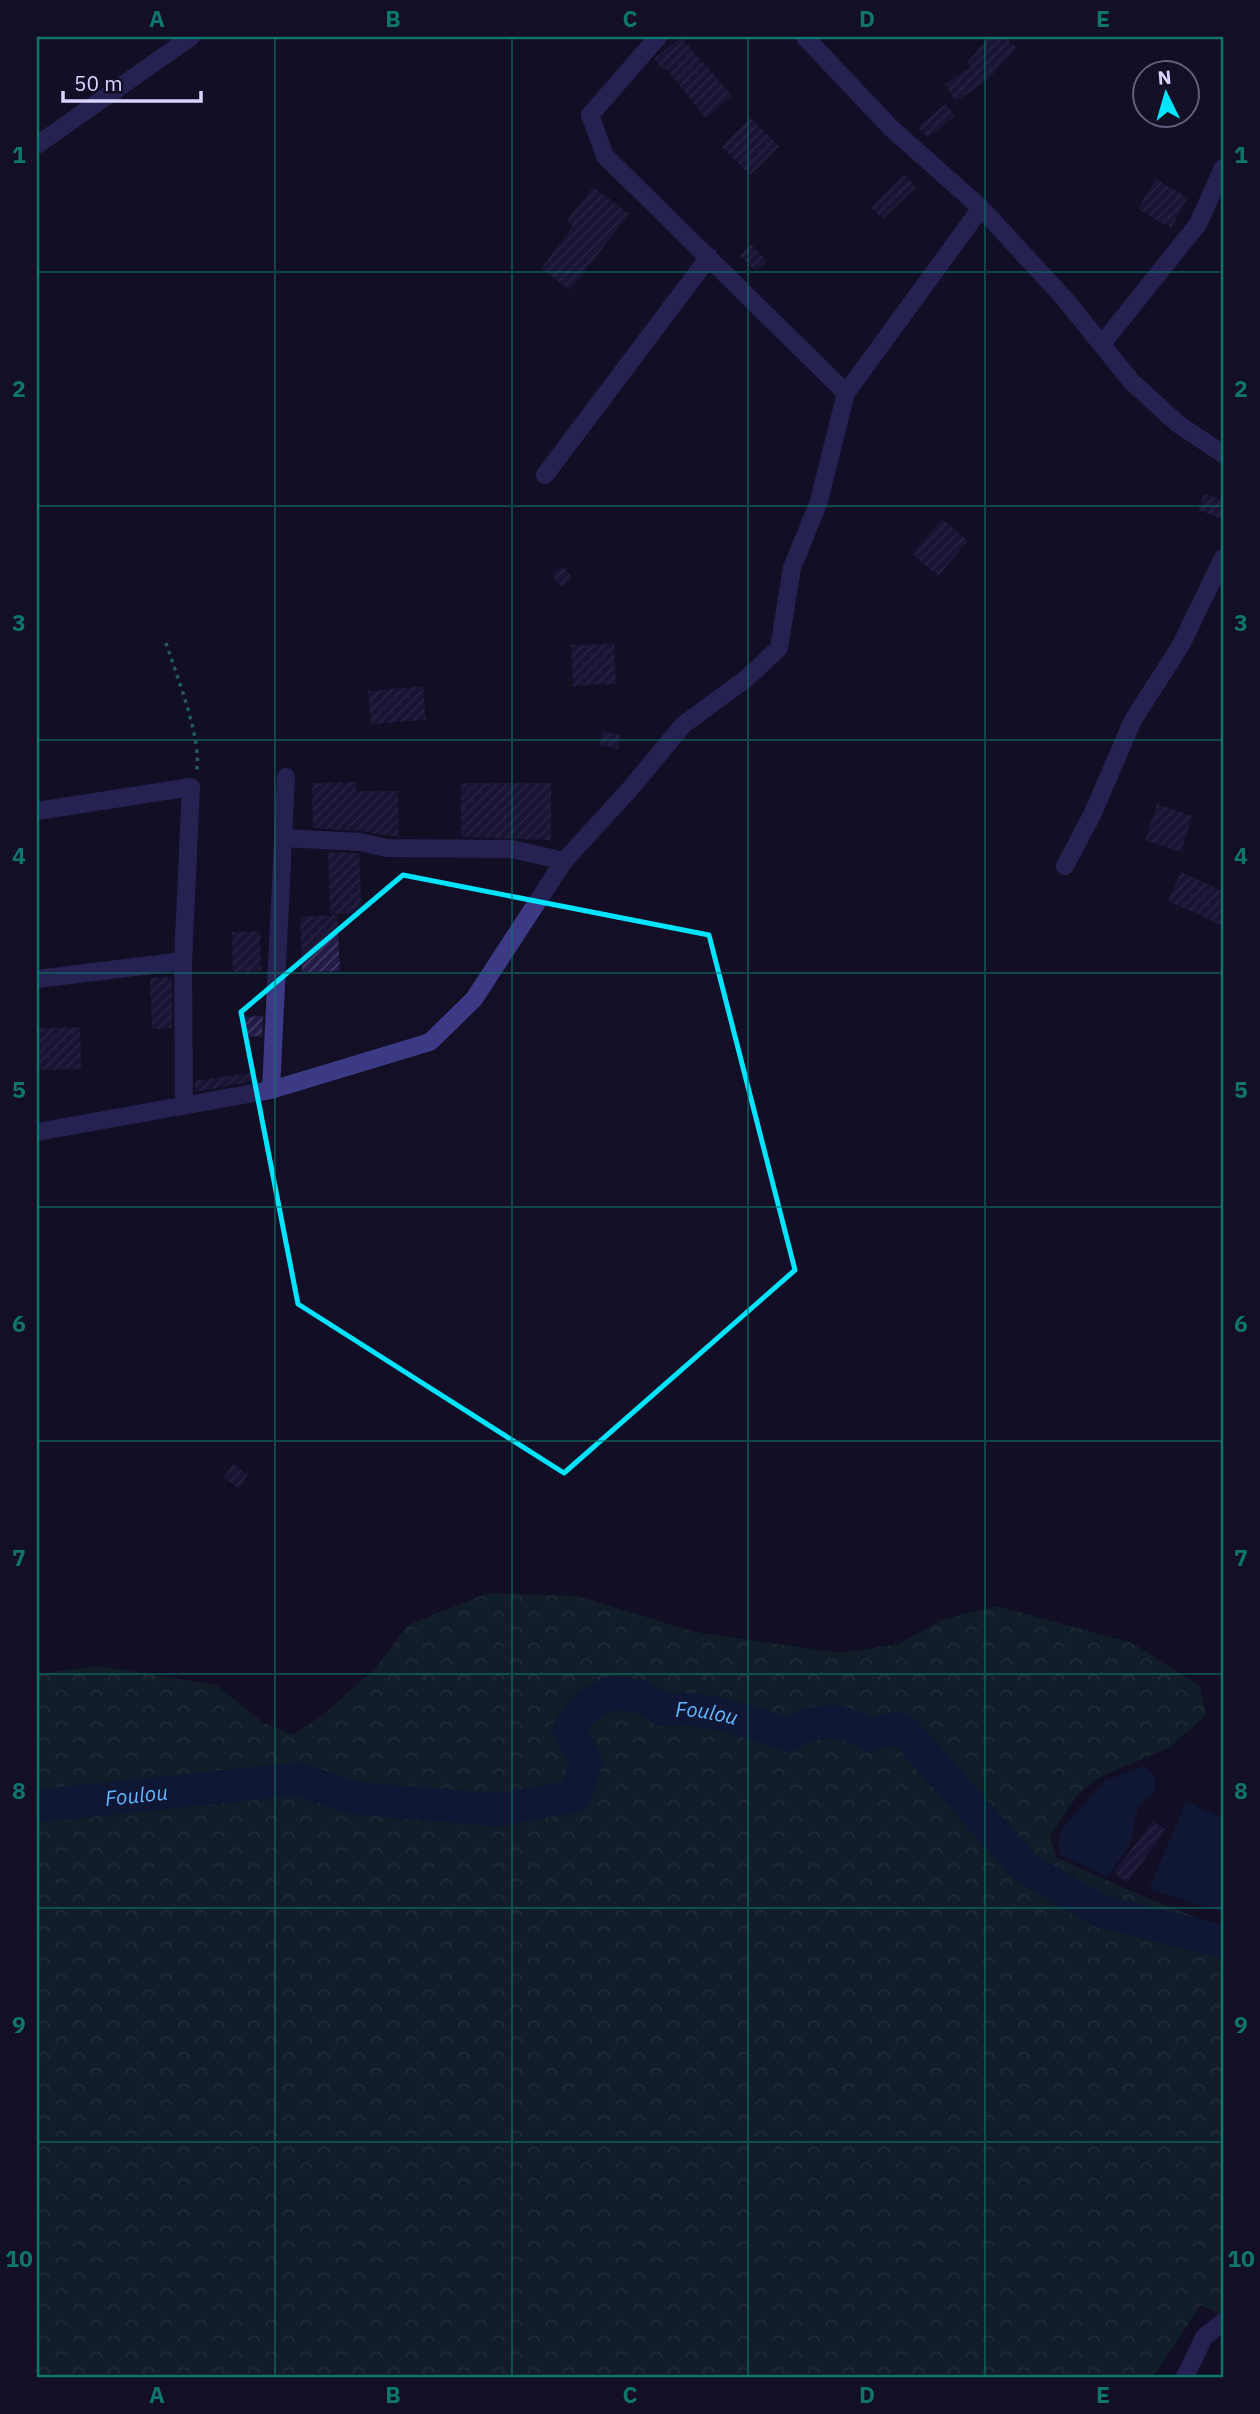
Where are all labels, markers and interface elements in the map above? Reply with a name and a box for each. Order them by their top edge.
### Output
text: A [149,3,165,33]
text: B [385,3,401,33]
text: C [623,3,638,33]
text: D [859,3,875,33]
text: E [1096,3,1110,33]
scale bar [63,60,201,104]
north arrow [1130,60,1200,130]
text: N [1157,65,1172,90]
text: 50 m [74,69,123,97]
text: 1 [12,139,26,169]
text: 1 [1234,139,1248,169]
text: 2 [12,373,26,403]
text: 2 [1234,373,1248,403]
text: 3 [12,607,26,637]
text: 3 [1234,607,1248,637]
text: 4 [12,840,26,870]
text: 4 [1234,840,1248,870]
text: 5 [12,1074,26,1104]
text: 5 [1234,1074,1248,1104]
text: 6 [12,1308,26,1338]
text: 6 [1234,1308,1248,1338]
text: 7 [12,1542,26,1572]
text: 7 [1234,1542,1248,1572]
water label: Foulou [675,1695,742,1731]
text: 8 [12,1775,26,1805]
text: 8 [1234,1775,1248,1805]
water label: Foulou [104,1778,169,1812]
text: 9 [12,2009,26,2039]
text: 9 [1234,2009,1248,2039]
text: 10 [5,2243,33,2273]
text: 10 [1227,2243,1255,2273]
text: A [149,2379,165,2409]
text: B [385,2379,401,2409]
text: C [623,2379,638,2409]
text: D [859,2379,875,2409]
text: E [1096,2379,1110,2409]

